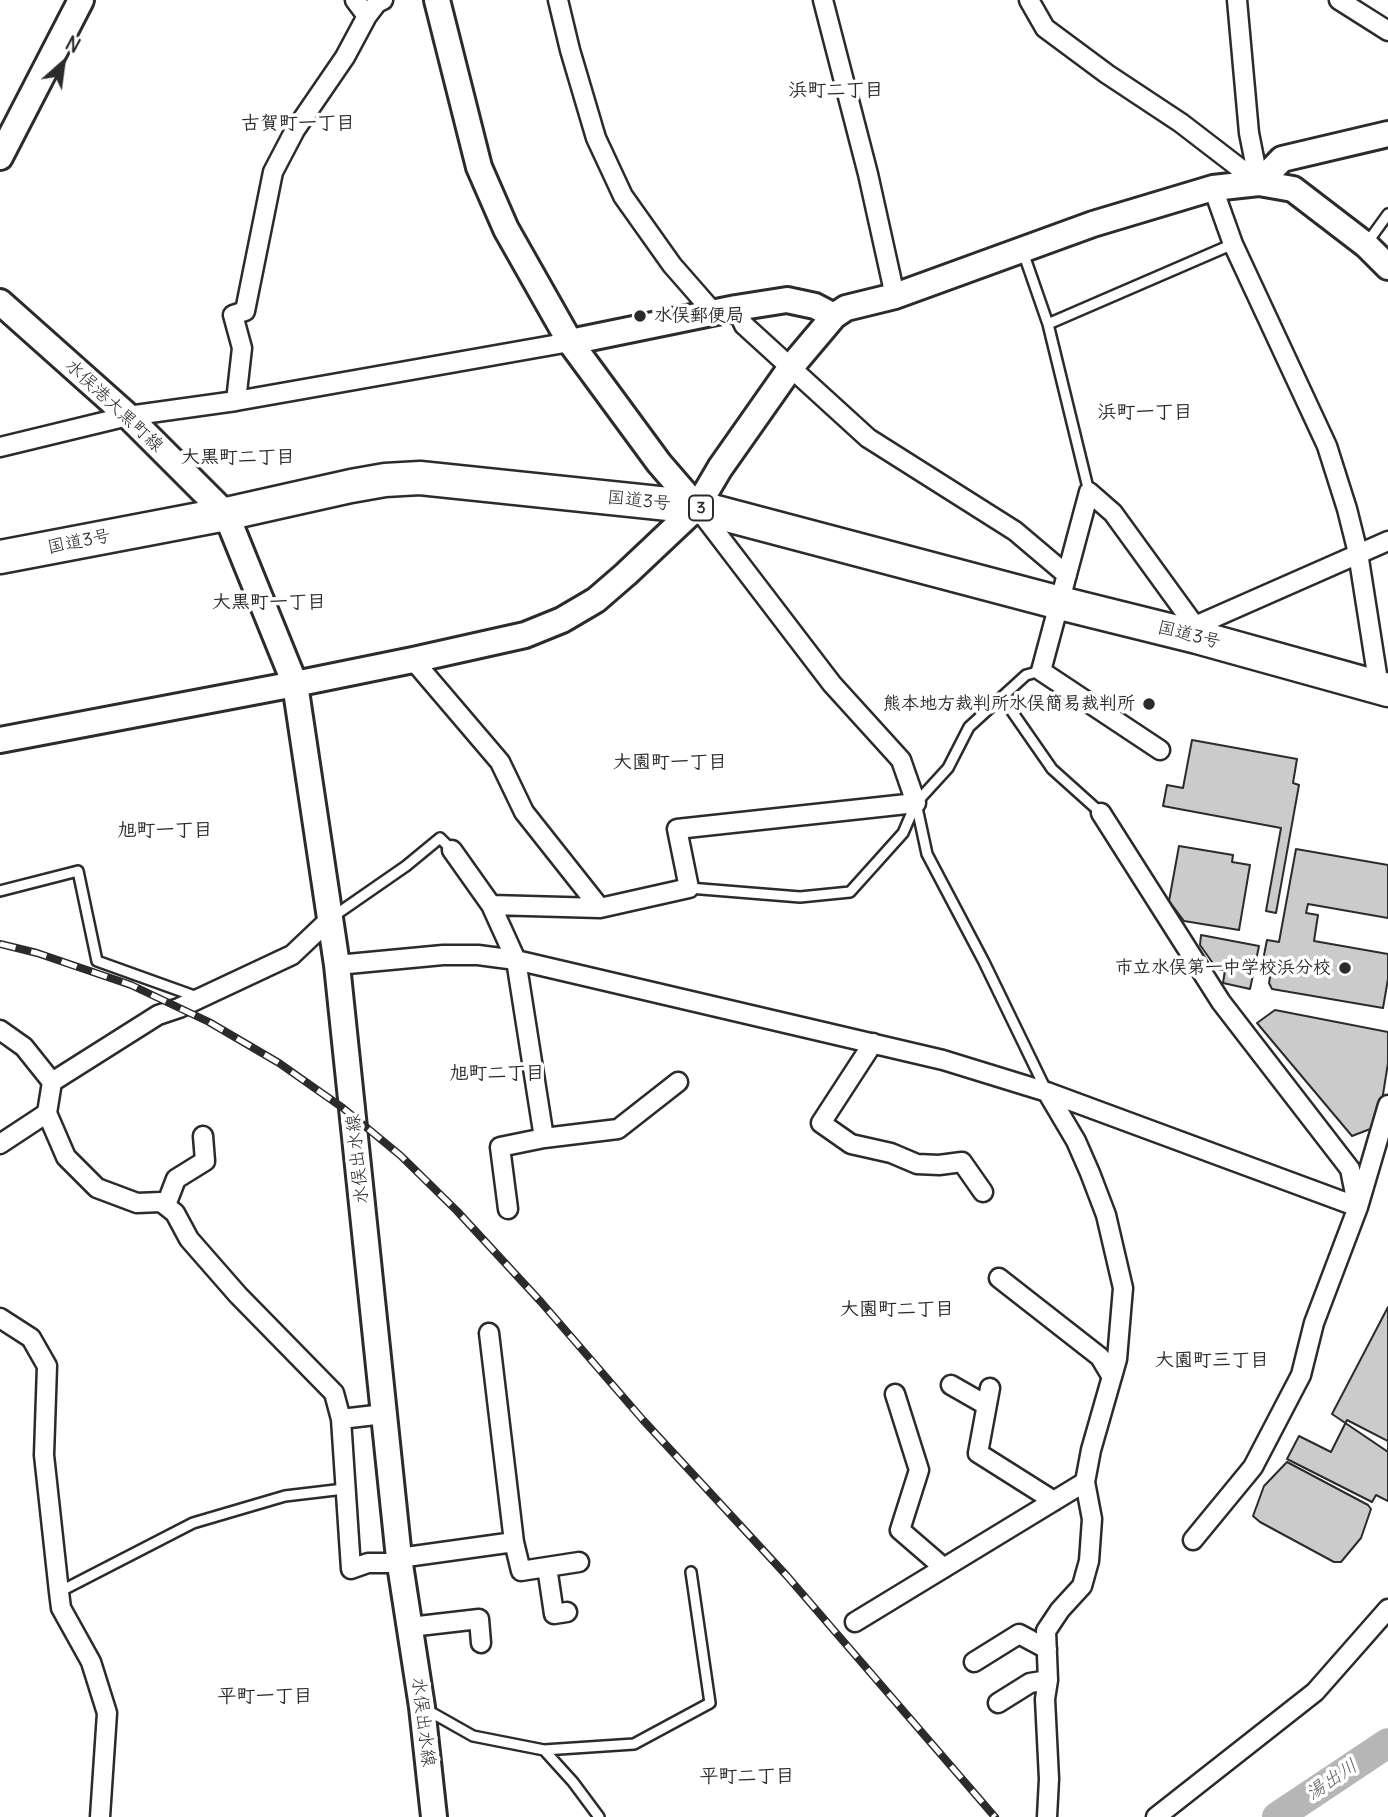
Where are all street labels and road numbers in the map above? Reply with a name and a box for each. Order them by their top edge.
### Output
street label: 水俣港大黒町線 [61,355,167,457]
street label: 国道3号 [606,487,672,515]
road number: 3 [689,495,713,520]
street label: 国道3号 [45,525,113,559]
street label: 国道3号 [1155,617,1223,653]
street label: 水俣出水線 [343,1113,373,1205]
street label: 水俣出水線 [407,1676,439,1768]

